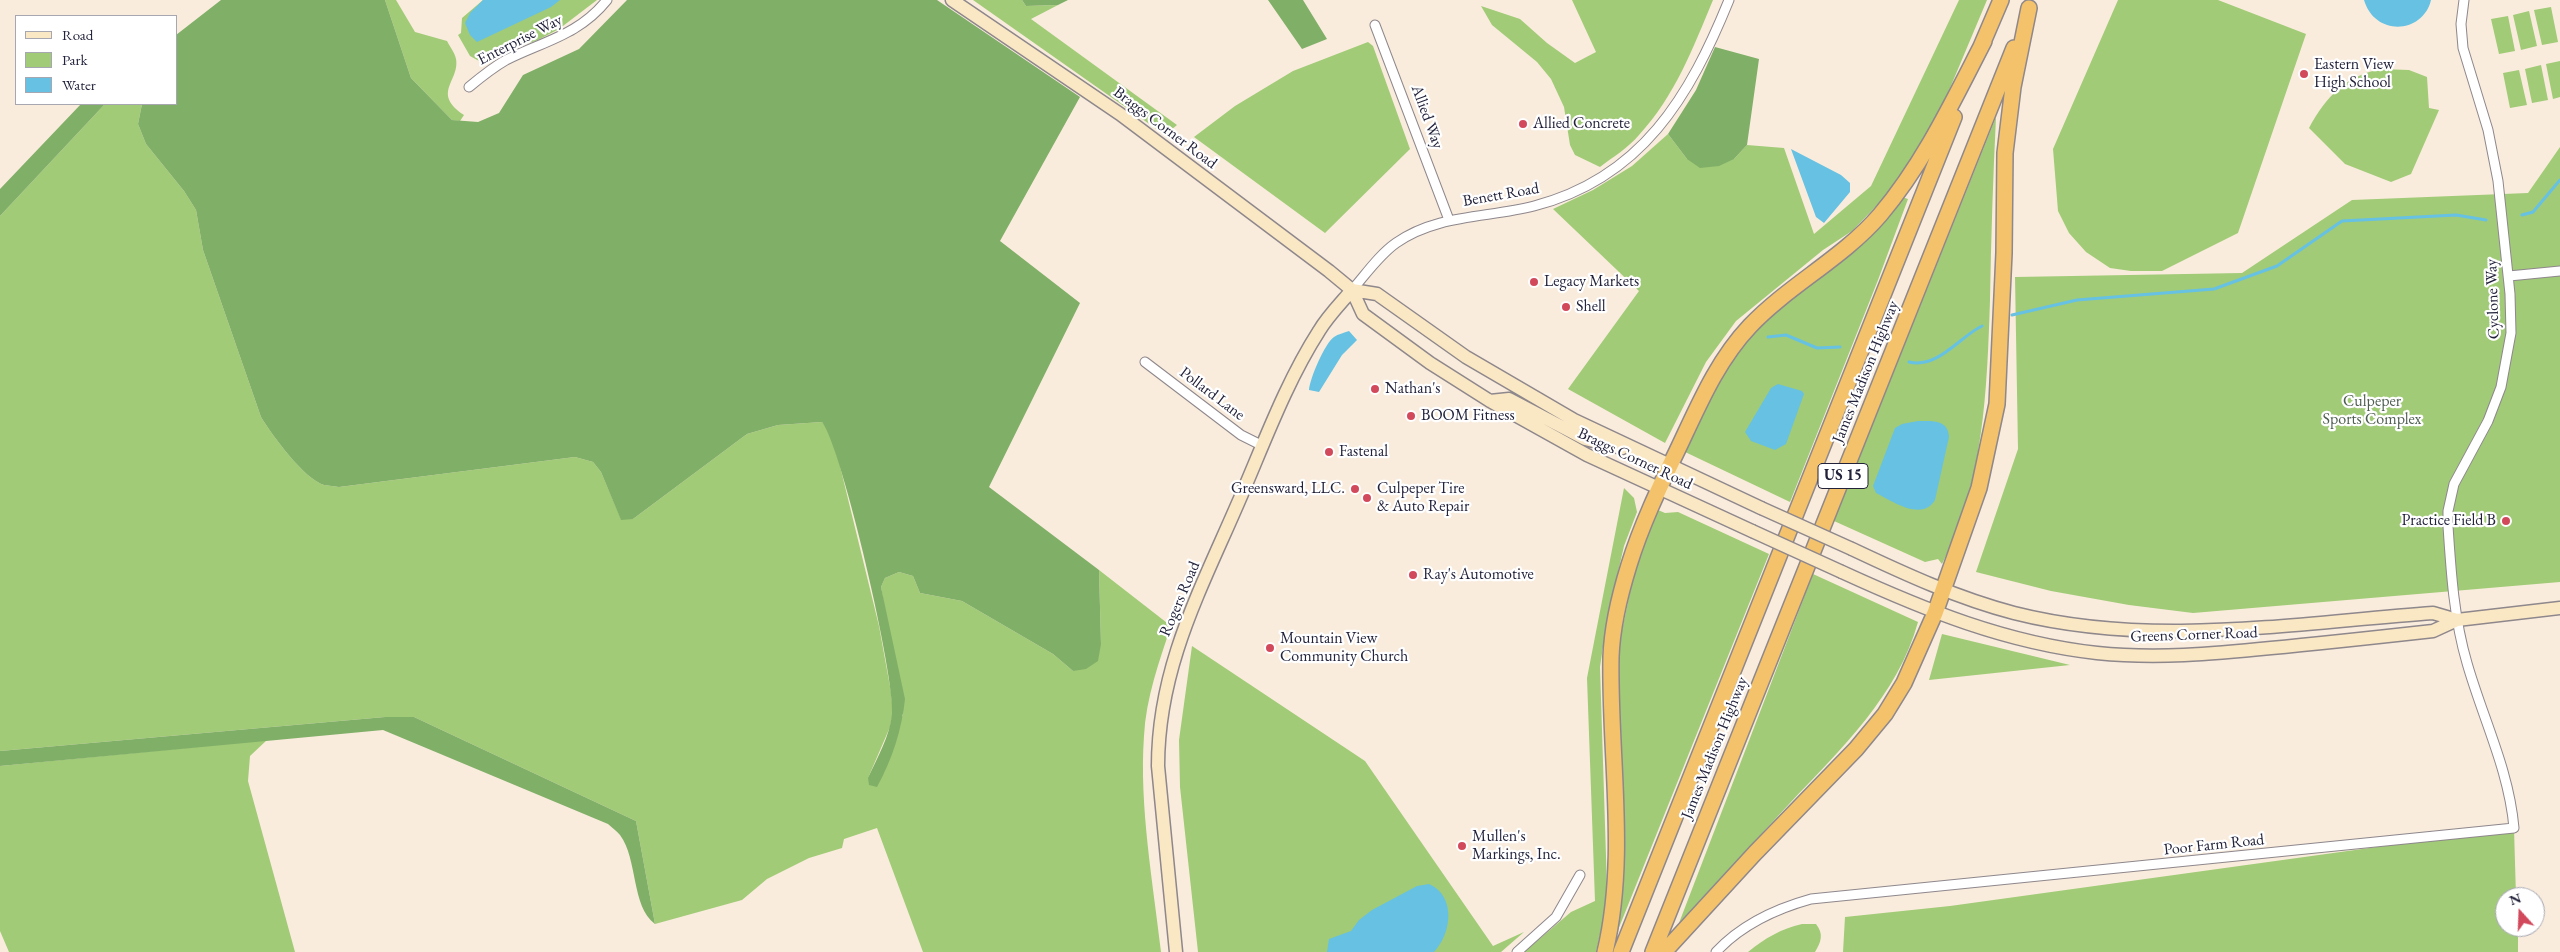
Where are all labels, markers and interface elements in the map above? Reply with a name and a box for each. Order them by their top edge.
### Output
street label: Enterprise Way [474,10,566,70]
legend [15,15,178,105]
text: Road [62,25,93,44]
text: Park [62,50,88,69]
place label: Eastern View High School [2314,55,2394,93]
marker: Eastern View High School [2298,68,2310,80]
text: Water [62,75,96,94]
street label: Braggs Corner Road [1109,83,1221,173]
street label: Allied Way [1407,83,1447,151]
place label: Allied Concrete [1533,114,1630,134]
marker: Allied Concrete [1517,118,1529,130]
street label: Benett Road [1461,179,1541,211]
street label: Cyclone Way [2482,258,2504,340]
place label: Legacy Markets [1544,272,1639,292]
marker: Legacy Markets [1528,276,1540,288]
place label: Shell [1576,297,1606,317]
street label: James Madison Highway [1829,298,1903,446]
marker: Shell [1560,301,1572,313]
street label: Pollard Lane [1176,363,1248,425]
place label: Nathan's [1385,379,1441,399]
marker: Nathan's [1369,383,1381,395]
park label: Culpeper Sports Complex [2323,392,2421,430]
place label: BOOM Fitness [1421,406,1515,426]
marker: BOOM Fitness [1405,410,1417,422]
street label: Braggs Corner Road [1574,424,1696,494]
place label: Fastenal [1339,442,1388,462]
marker: Fastenal [1323,446,1335,458]
road number: US 15 [1818,464,1868,488]
place label: Greensward, LLC. [1231,479,1345,499]
place label: Culpeper Tire & Auto Repair [1377,479,1469,517]
marker: Greensward, LLC. [1349,483,1361,495]
marker: Culpeper Tire & Auto Repair [1361,492,1373,504]
place label: Practice Field B [2401,511,2496,531]
marker: Practice Field B [2500,515,2512,527]
street label: Rogers Road [1156,559,1204,639]
place label: Ray's Automotive [1423,565,1534,585]
marker: Ray's Automotive [1407,569,1419,581]
street label: Greens Corner Road [2130,623,2258,647]
place label: Mountain View Community Church [1280,629,1408,667]
marker: Mountain View Community Church [1264,642,1276,654]
street label: James Madison Highway [1678,674,1752,822]
place label: Mullen's Markings, Inc. [1472,827,1561,865]
street label: Poor Farm Road [2163,830,2265,860]
marker: Mullen's Markings, Inc. [1456,840,1468,852]
north arrow [2495,887,2545,937]
text: N [2507,888,2524,909]

